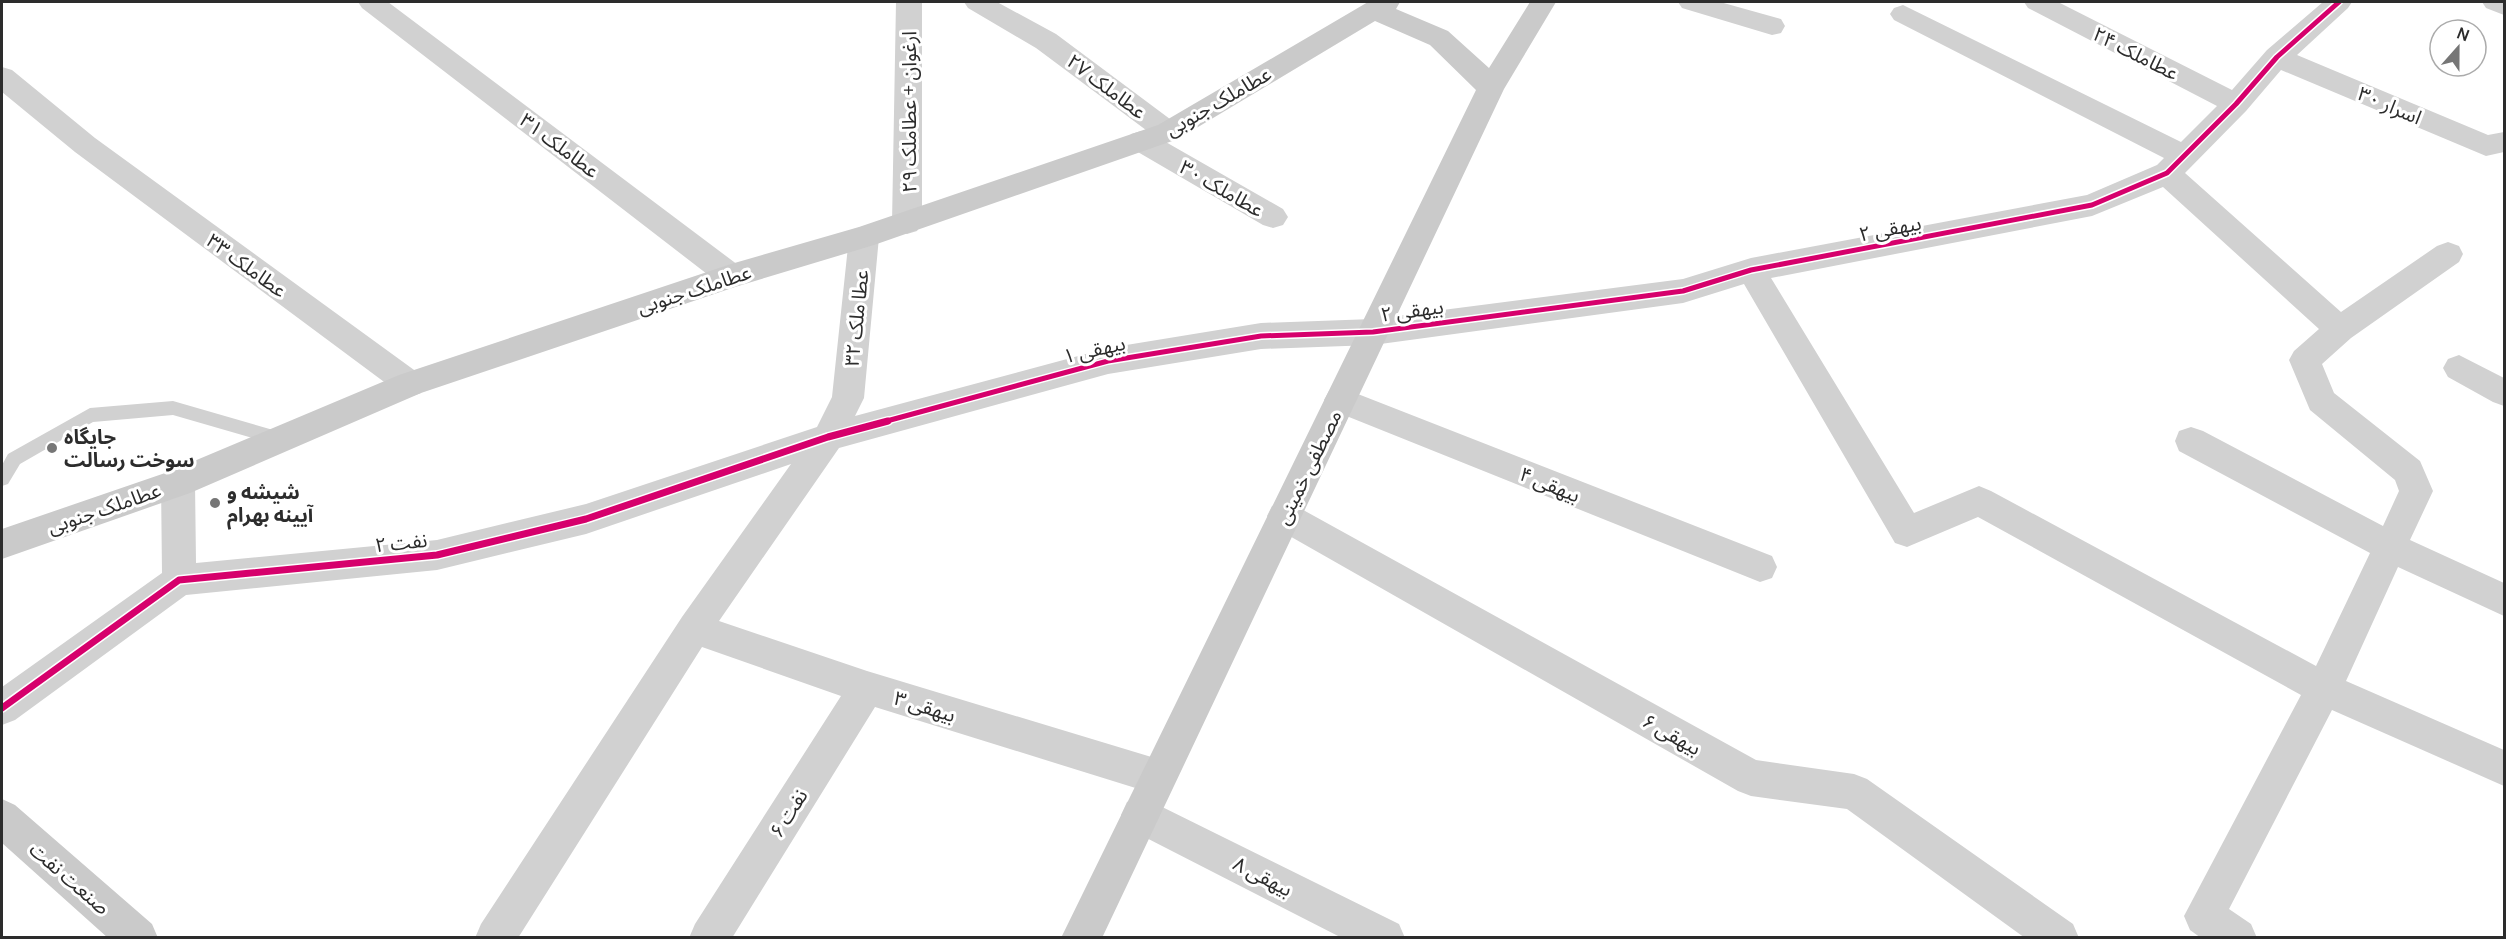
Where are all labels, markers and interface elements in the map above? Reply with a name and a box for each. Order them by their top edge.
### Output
north arrow [2428,18,2488,78]
street label: عطاملک ۲۴ [2088,20,2184,86]
text: N [2454,22,2473,46]
street label: ارغوان + عطاملک ۲۹ [895,31,922,193]
street label: عطاملک ۲۷ [1062,47,1152,125]
street label: عطاملک جنوبی [1160,60,1276,142]
street label: اسرار ۳۰ [2354,80,2426,130]
street label: عطاملک ۳۱ [515,106,605,184]
street label: عطاملک ۳۰ [1175,153,1269,223]
street label: بیهقی ۲ [1856,209,1924,247]
street label: عطاملک ۳۳ [201,227,293,303]
street label: عطاملک جنوبی [634,258,754,320]
street label: عطا ملک ۳۲ [838,268,874,368]
street label: بیهقی ۲ [1379,292,1445,328]
street label: بیهقی ۱ [1060,329,1128,369]
street label: مصطفی خمینی [1269,405,1347,529]
place label: جایگاه سوخت رسالت [64,423,195,473]
marker: جایگاه سوخت رسالت [45,441,59,455]
street label: بیهقی ۴ [1516,460,1584,508]
street label: عطاملک جنوبی [44,476,164,540]
place label: شیشه و آیینه بهرام [227,478,314,530]
marker: شیشه و آیینه بهرام [208,496,222,510]
street label: نفت ۲ [373,526,429,558]
street label: بیهقی ۳ [891,684,959,728]
street label: بیهقی ۶ [1638,707,1706,761]
street label: نفت ۶ [763,784,813,842]
street label: صنعت نفت [24,836,116,920]
street label: بیهقی ۸ [1229,850,1297,902]

